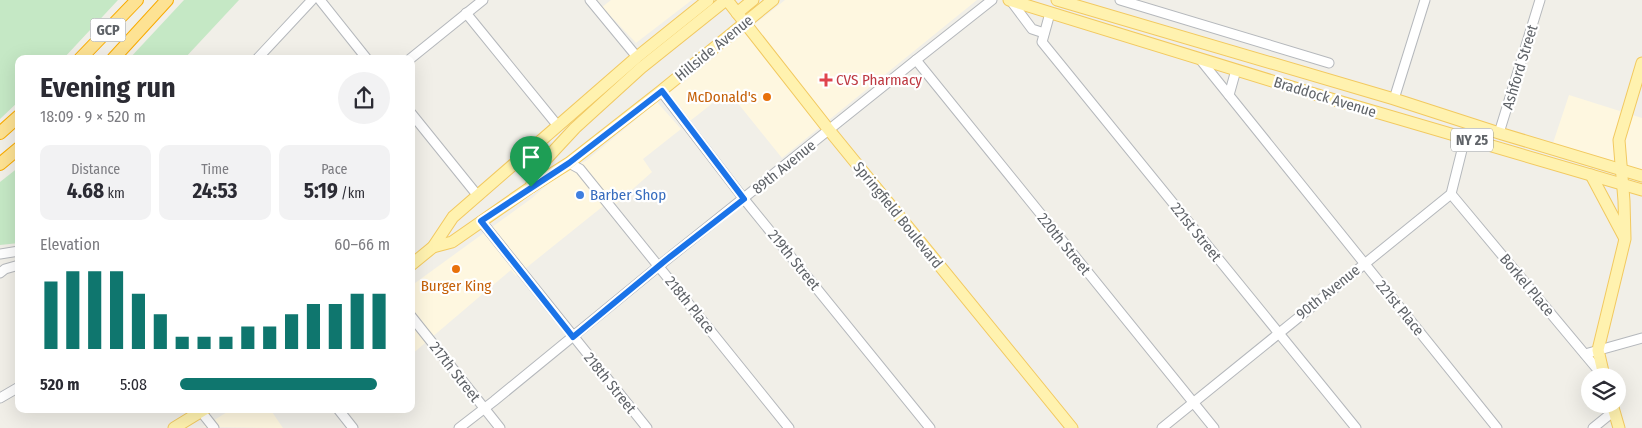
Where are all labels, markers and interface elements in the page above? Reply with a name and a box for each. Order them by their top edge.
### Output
street label: Hillside Avenue [671,11,757,85]
road number: GCP [90,18,126,42]
street label: Ashford Street [1499,22,1541,112]
text: Evening run [40,71,176,104]
place label: CVS Pharmacy [836,71,922,89]
button: share [338,72,390,124]
street label: Braddock Avenue [1272,73,1378,121]
marker: CVS Pharmacy [820,74,832,86]
place label: McDonald's [687,88,757,106]
marker: McDonald's [761,91,773,103]
text: 18:09 · 9 × 520 m [40,107,146,126]
road number: NY 25 [1451,128,1493,152]
pin [510,136,552,187]
street label: 89th Avenue [749,136,819,198]
icon: arrive [517,143,545,171]
street label: Springfield Boulevard [849,158,947,272]
text: Distance [71,161,120,178]
text: Time [201,161,229,178]
text: Pace [321,161,347,178]
text: 4.68 [67,178,104,204]
text: 24:53 [192,178,238,204]
text: 5:19 [304,178,338,204]
text: km [104,185,125,202]
text: /km [338,185,365,202]
place label: Barber Shop [590,186,666,204]
marker: Barber Shop [574,189,586,201]
street label: 221st Street [1167,199,1225,265]
street label: 220th Street [1034,209,1094,279]
street label: 219th Street [764,226,824,294]
text: Elevation [40,235,100,254]
text: 60–66 m [334,235,390,254]
street label: Borkel Place [1496,250,1558,320]
street label: 90th Avenue [1293,261,1363,323]
marker: Burger King [450,263,462,275]
street label: 218th Place [661,273,719,337]
place label: Burger King [421,277,491,295]
street label: 221st Place [1372,277,1428,339]
street label: 217th Street [426,338,484,406]
street label: 218th Street [580,349,640,417]
map controls [1581,368,1626,413]
button: layers [1581,368,1626,413]
text: 520 m [40,375,79,394]
text: 5:08 [120,375,147,394]

